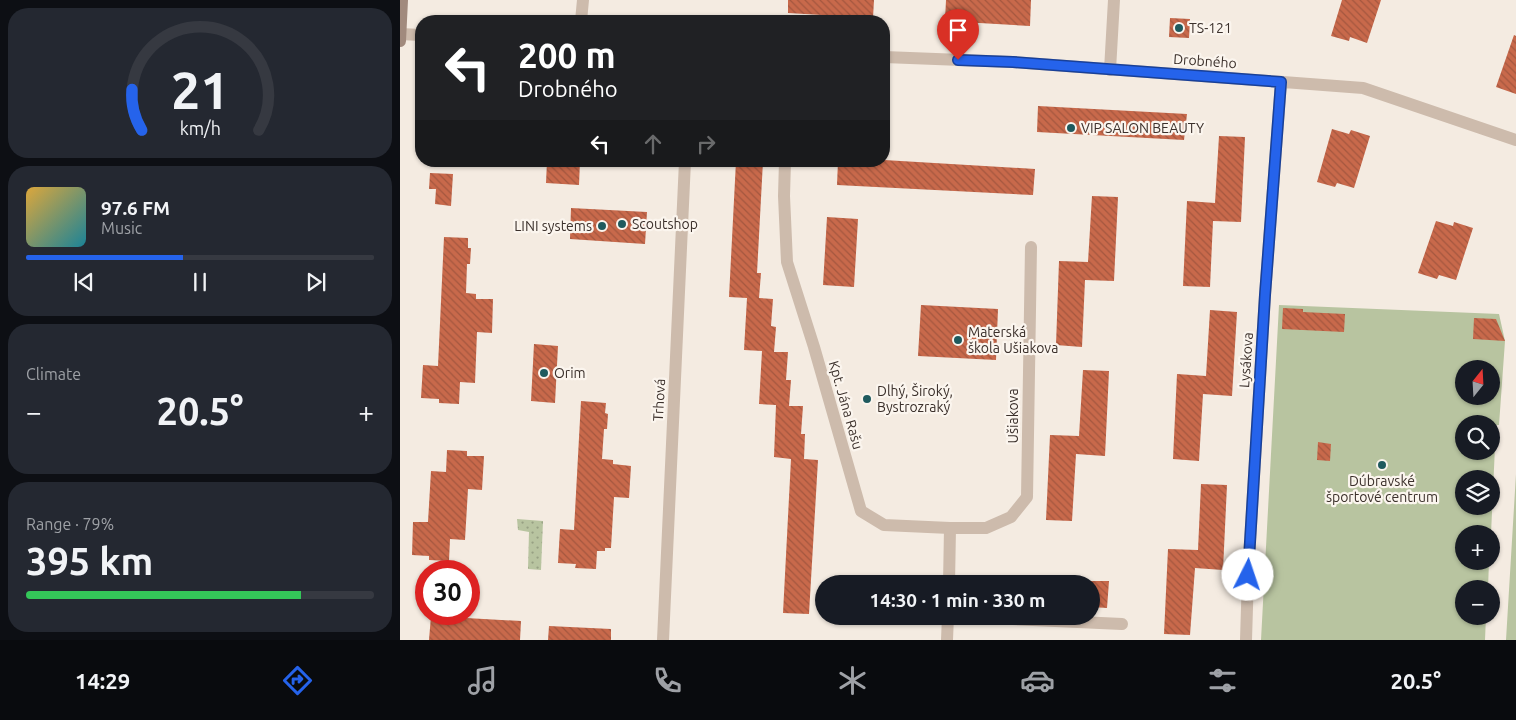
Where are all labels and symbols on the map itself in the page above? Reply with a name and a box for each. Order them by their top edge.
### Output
pin [937,9,979,60]
place label: TS-121 [1189,20,1232,36]
marker: TS-121 [1173,22,1185,34]
street label: Drobného [1173,51,1237,71]
place label: VIP SALON BEAUTY [1081,120,1204,136]
marker: VIP SALON BEAUTY [1065,122,1077,134]
place label: Scoutshop [632,216,698,232]
place label: LINI systems [514,218,592,234]
marker: Scoutshop [616,218,628,230]
marker: LINI systems [596,220,608,232]
place label: Materská škola Ušiakova [968,324,1058,356]
street label: Lysákova [1236,332,1256,388]
marker: Materská škola Ušiakova [952,334,964,346]
street label: Kpt. Jána Rašu [826,359,866,451]
north arrow [1455,360,1500,405]
place label: Orim [554,365,586,381]
marker: Orim [538,367,550,379]
street label: Trhová [650,378,668,422]
place label: Dlhý, Široký, Bystrozraký [877,382,953,415]
street label: Ušiakova [1005,388,1021,444]
marker: Dlhý, Široký, Bystrozraký [861,393,873,405]
marker: Dúbravské športové centrum [1376,459,1388,471]
place label: Dúbravské športové centrum [1326,473,1438,505]
position arrow [1221,548,1273,600]
speed limit sign: 30 [415,560,480,625]

